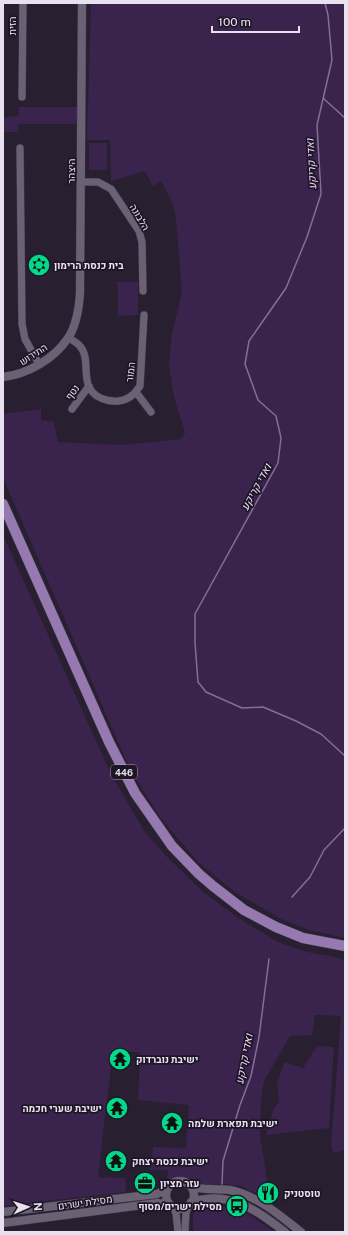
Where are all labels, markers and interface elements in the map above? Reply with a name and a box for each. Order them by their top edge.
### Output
scale bar [212,8,299,34]
text: 100 m [218,15,251,29]
street label: הזית [6,17,18,35]
water label: ואדי קריקע [304,138,319,190]
street label: היצהר [65,158,77,184]
street label: הלבונה [128,202,152,233]
synagogue icon: בית כנסת הרימון [26,252,52,278]
place label: בית כנסת הרימון [54,259,124,271]
street label: התירוש [17,340,49,367]
street label: המור [123,361,137,383]
street label: נטף [62,382,82,402]
water label: ואדי קריקע [238,461,275,513]
road number: 446 [111,765,137,779]
water label: ואדי קריקע [233,1032,256,1085]
temple icon: ישיבת נוברדוק [107,1046,133,1072]
place label: ישיבת נוברדוק [136,1053,198,1065]
temple icon: ישיבת שערי חכמה [104,1095,130,1121]
place label: ישיבת שערי חכמה [22,1102,102,1114]
temple icon: ישיבת תפארת שלמה [159,1110,185,1136]
place label: ישיבת תפארת שלמה [188,1117,278,1129]
temple icon: ישיבת כנסת יצחק [103,1148,129,1174]
place label: ישיבת כנסת יצחק [132,1155,208,1167]
office icon: עזר מציון [132,1170,158,1196]
place label: עזר מציון [160,1177,200,1189]
restaurant icon: טוסטניק [255,1180,281,1206]
north arrow [8,1187,48,1227]
place label: טוסטניק [284,1187,320,1199]
street label: מסילת ישרים [57,1192,113,1212]
bus stop icon: מסילת ישרים/מסוף [224,1193,250,1219]
place label: מסילת ישרים/מסוף [138,1200,222,1212]
text: N [32,1202,44,1211]

